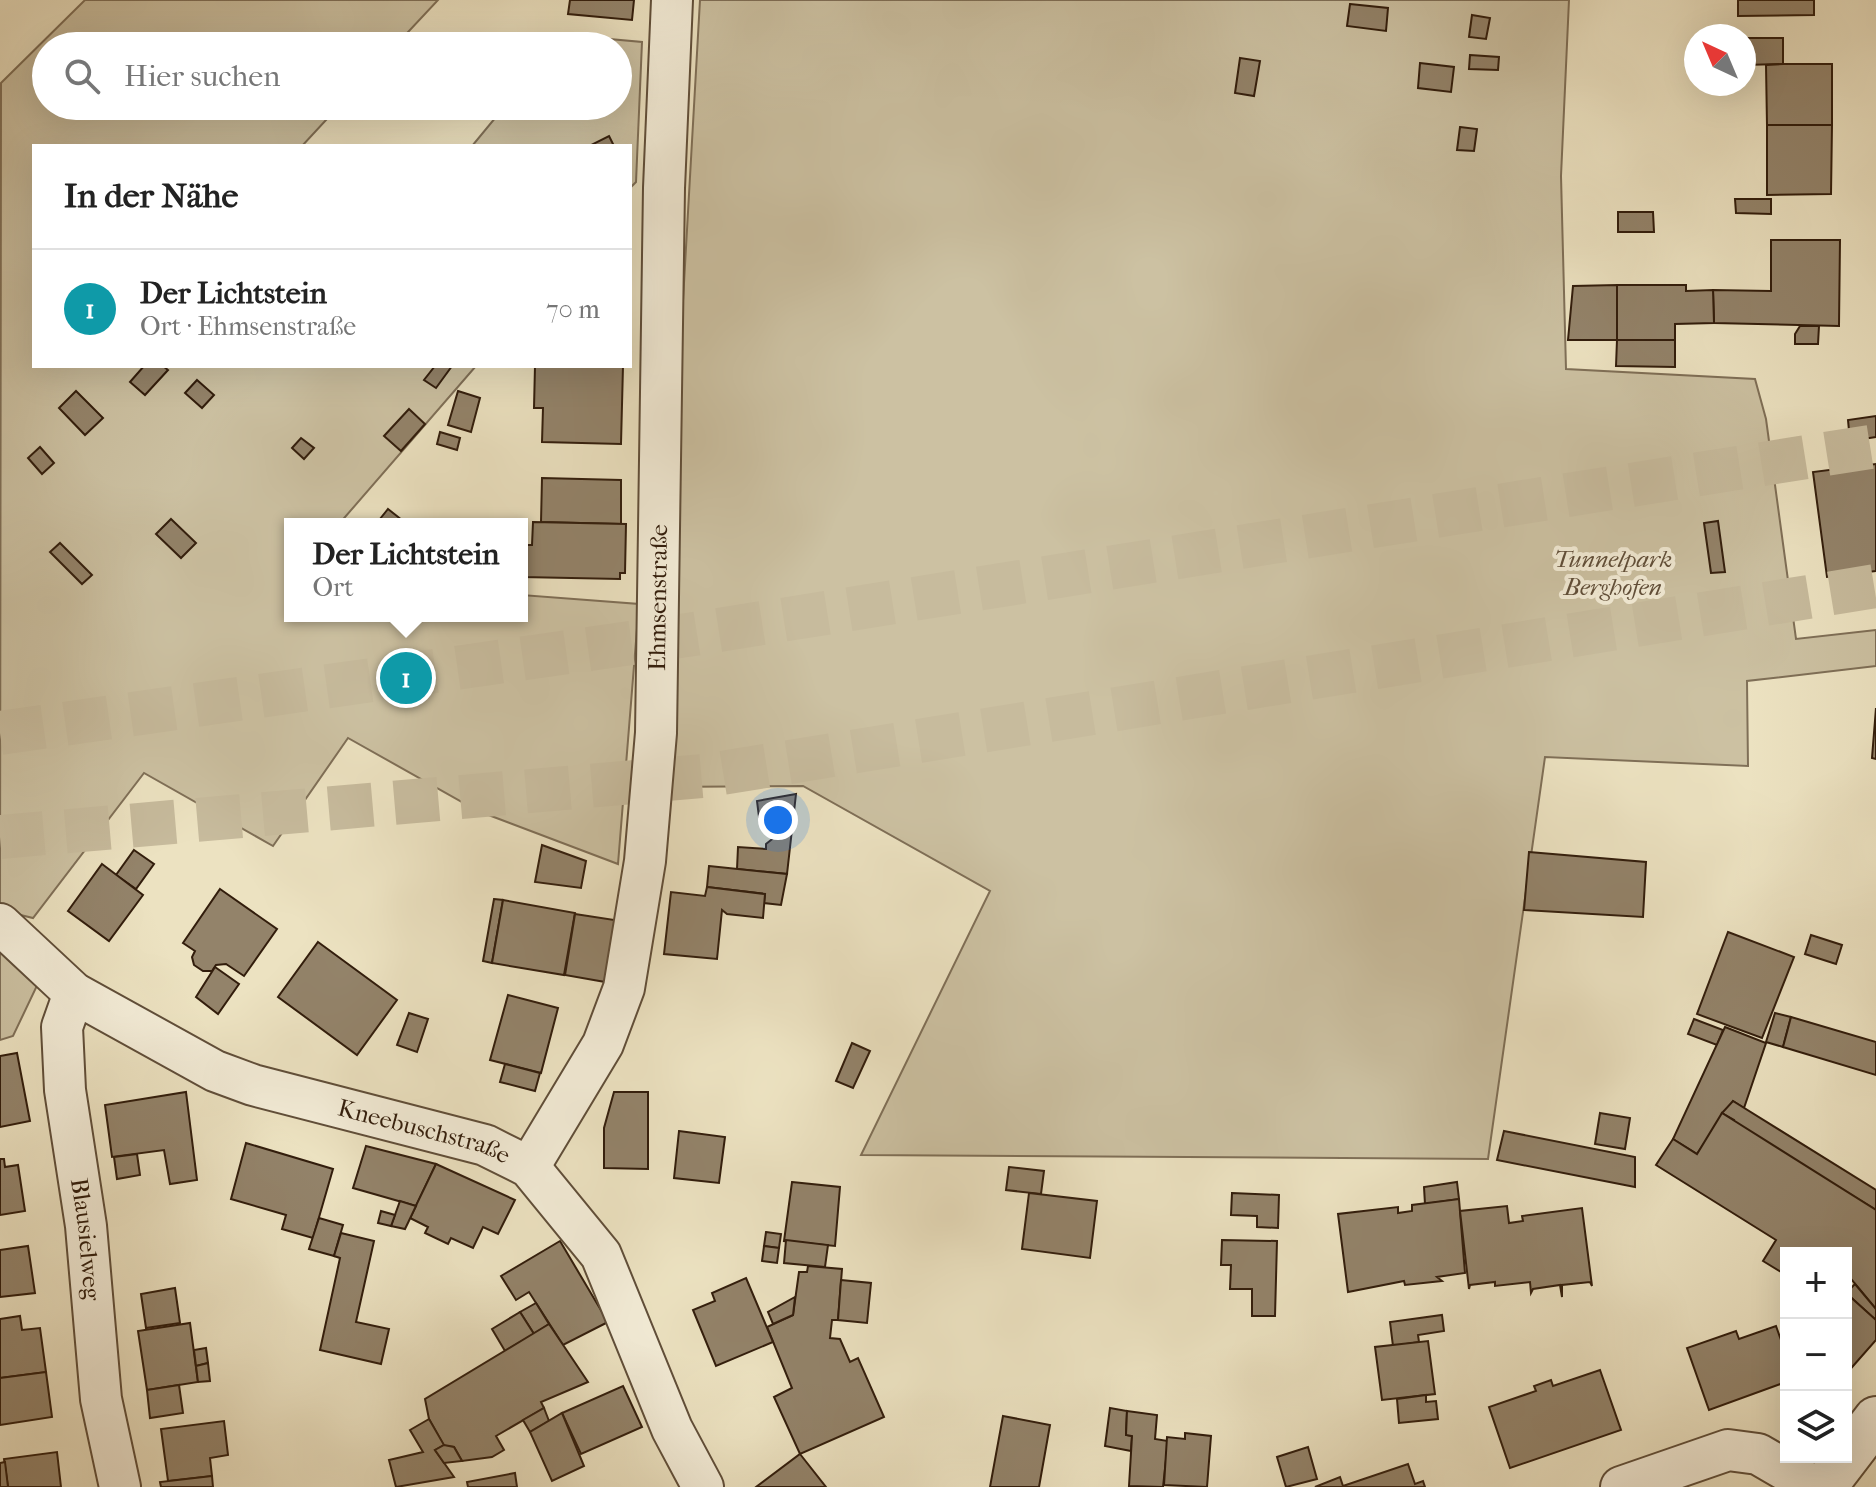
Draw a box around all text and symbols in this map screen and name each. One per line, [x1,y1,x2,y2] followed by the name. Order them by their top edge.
[1684,24,1756,96] north arrow
[32,32,632,120] search box
[60,54,104,98] icon: search
[124,59,280,94] text: Hier suchen
[64,176,238,216] text: In der Nähe
[140,276,327,311] text: Der Lichtstein
[85,294,95,325] text: 1
[546,294,600,325] text: 70 m
[140,311,356,342] text: Ort · Ehmsenstraße
[284,518,528,622] popup
[643,524,673,671] street label: Ehmsenstraße
[313,537,499,572] text: Der Lichtstein
[1554,545,1672,601] park label: Tunnelpark Berghofen
[313,572,354,603] text: Ort
[380,648,432,708] pin: 1
[758,800,798,840] your location
[335,1094,515,1169] street label: Kneebuschstraße
[65,1176,107,1303] street label: Blausielweg
[1780,1247,1852,1463] map controls
[1780,1247,1852,1319] button: +
[1780,1319,1852,1391] button: −
[1780,1391,1852,1463] button: layers

